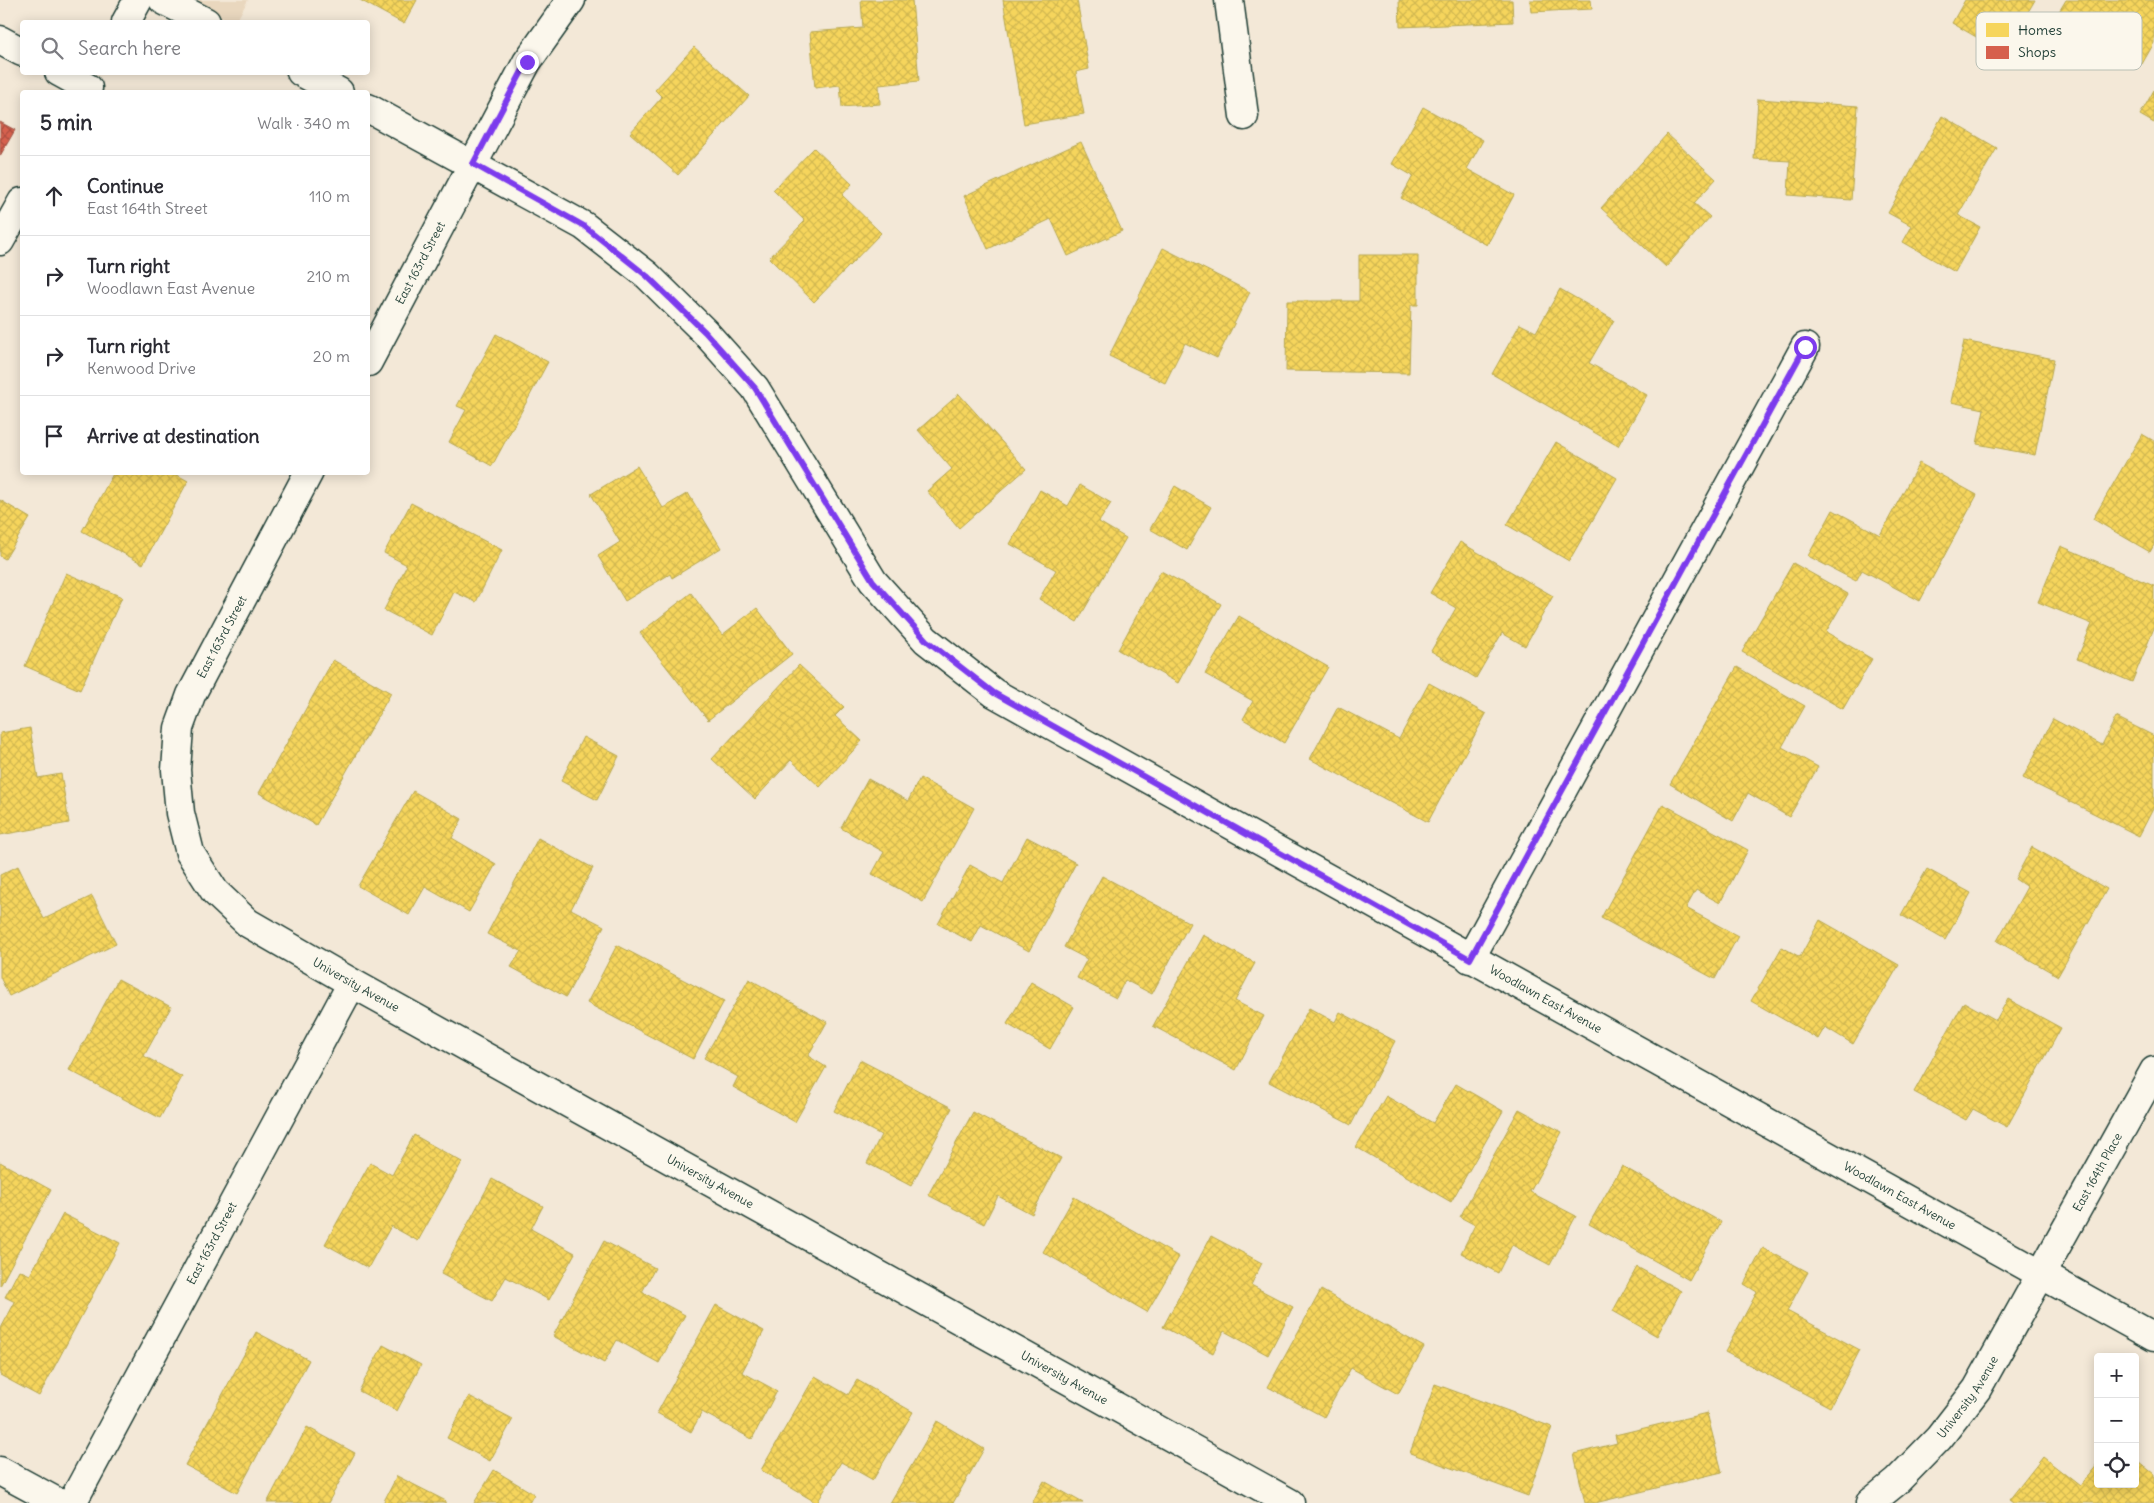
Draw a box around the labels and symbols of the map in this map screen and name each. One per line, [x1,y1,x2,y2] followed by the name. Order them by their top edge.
[1976,12,2142,70] legend
[2018,21,2062,39] text: Homes
[2018,43,2056,61] text: Shops
[516,51,539,74] route end
[392,219,448,307] street label: East 163rd Street
[1794,336,1817,359] route start
[194,593,250,681] street label: East 163rd Street
[310,954,402,1015] street label: University Avenue
[1487,962,1605,1036] street label: Woodlawn East Avenue
[2069,1130,2125,1214] street label: East 164th Place
[664,1151,756,1211] street label: University Avenue
[1841,1158,1959,1233] street label: Woodlawn East Avenue
[183,1199,240,1287] street label: East 163rd Street
[1018,1347,1111,1408] street label: University Avenue
[1934,1353,2001,1441] street label: University Avenue

